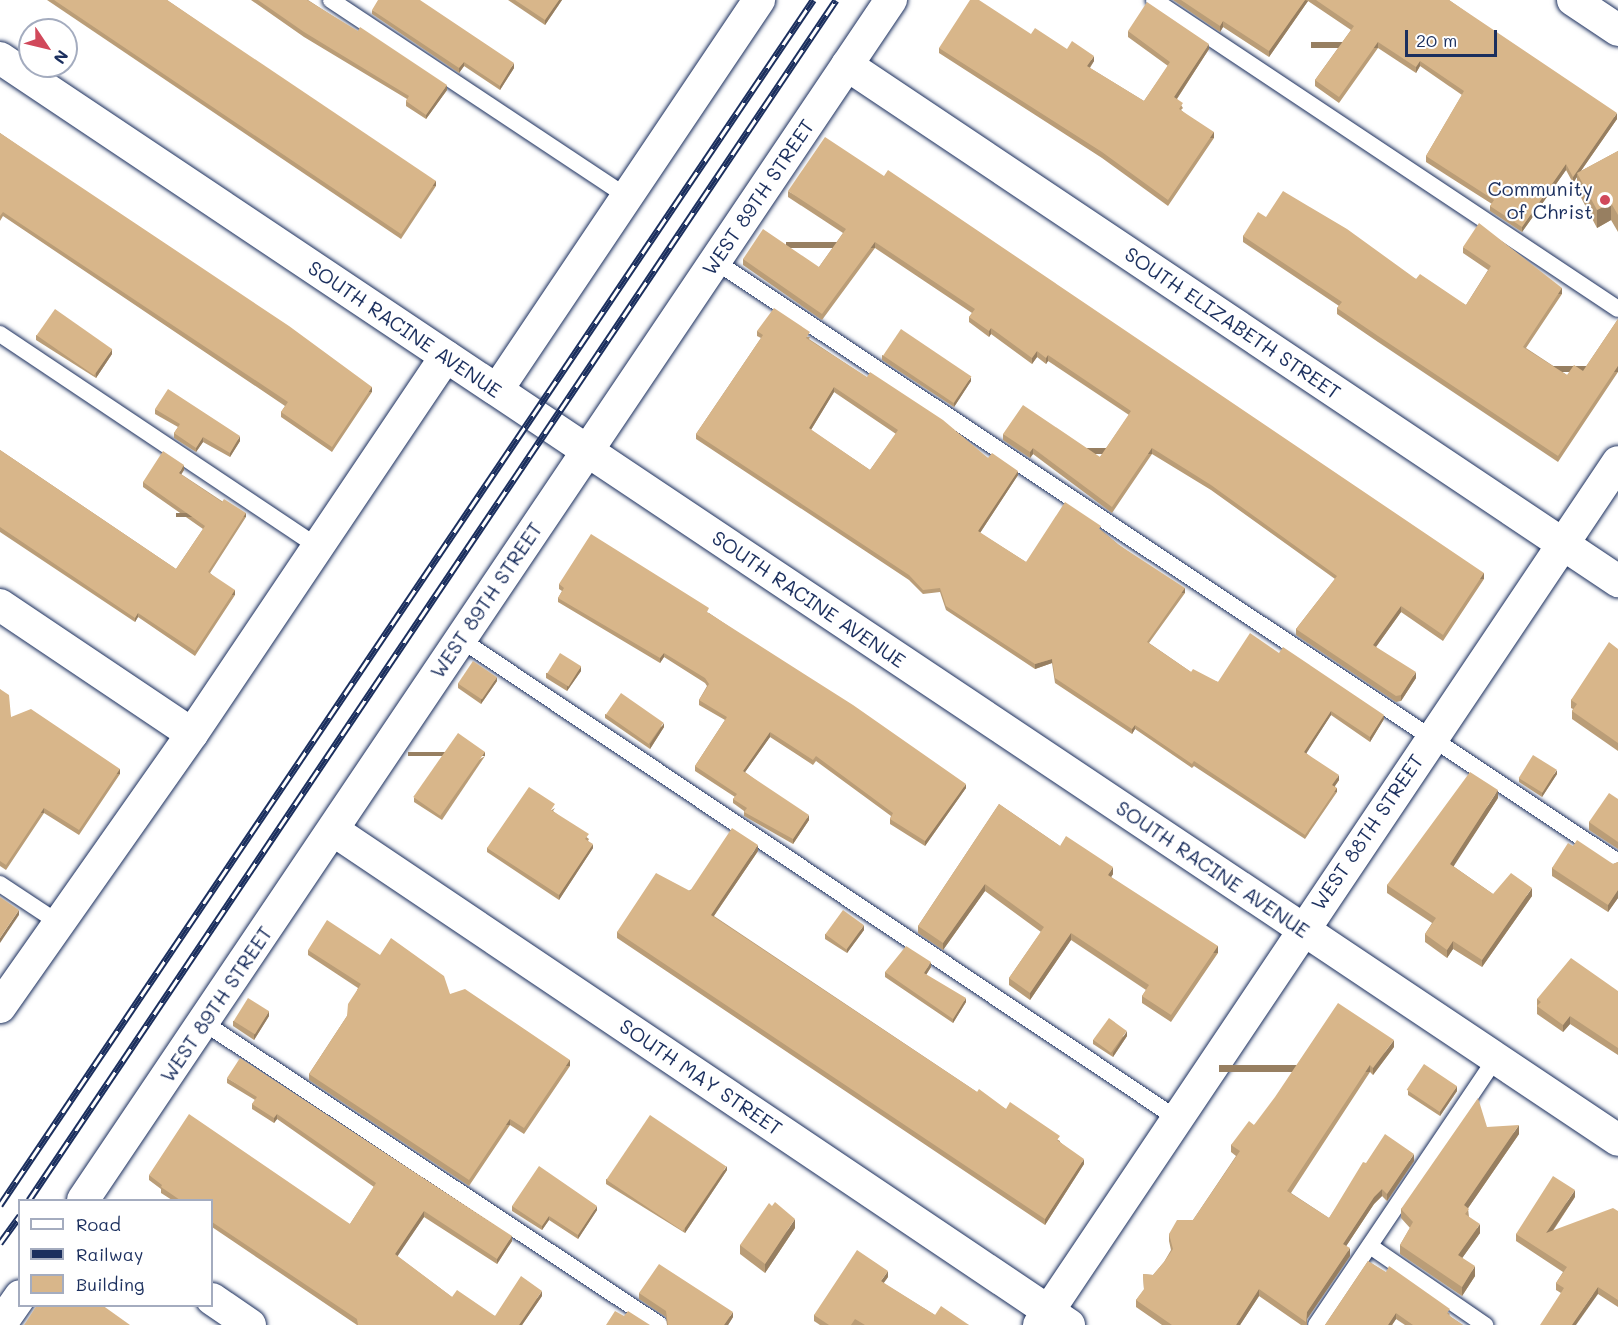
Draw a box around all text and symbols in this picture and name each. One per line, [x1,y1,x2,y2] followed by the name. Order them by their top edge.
[18,18,78,78] north arrow
[1408,18,1500,56] scale bar
[1416,28,1457,52] text: 20 m
[49,46,74,68] text: N
[697,115,819,279] street label: WEST 89TH STREET
[1488,176,1593,223] place label: Community of Christ
[1598,193,1612,207] marker: Community of Christ
[1120,242,1346,404] street label: SOUTH ELIZABETH STREET
[304,255,506,403] street label: SOUTH RACINE AVENUE
[425,518,547,682] street label: WEST 89TH STREET
[708,525,910,673] street label: SOUTH RACINE AVENUE
[1306,749,1428,915] street label: WEST 88TH STREET
[1112,795,1314,943] street label: SOUTH RACINE AVENUE
[155,922,277,1086] street label: WEST 89TH STREET
[615,1014,787,1140] street label: SOUTH MAY STREET
[18,1199,213,1307] legend
[76,1212,121,1236] text: Road
[76,1242,143,1266] text: Railway
[76,1272,144,1296] text: Building

